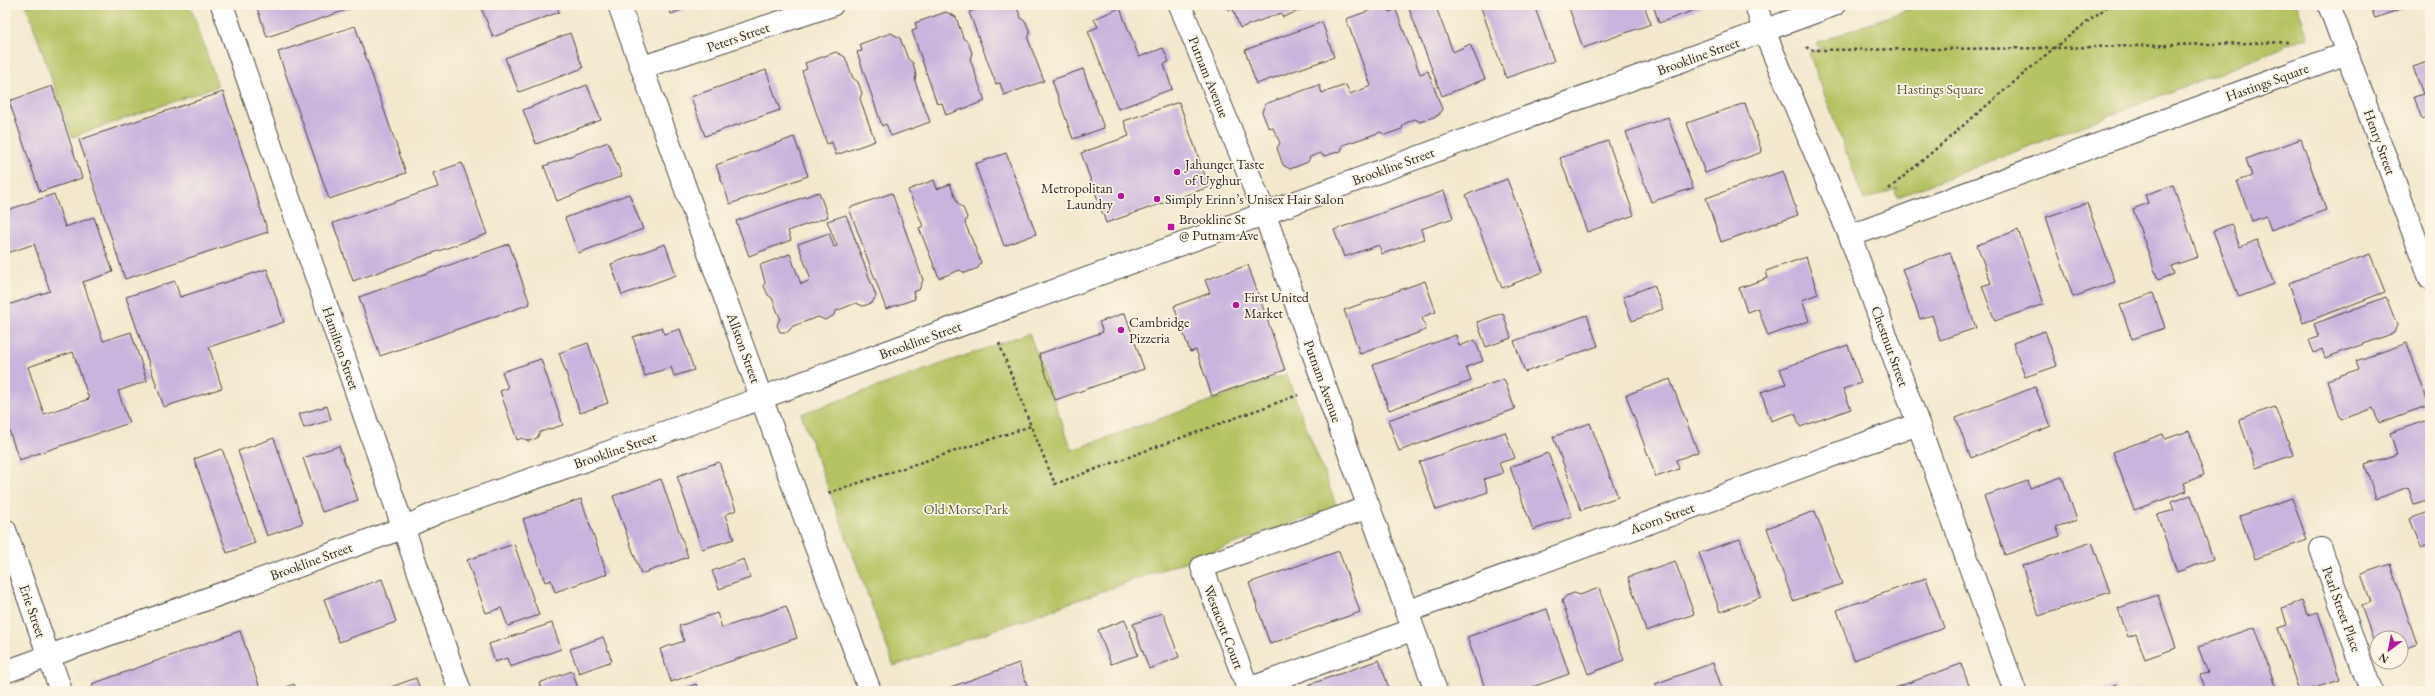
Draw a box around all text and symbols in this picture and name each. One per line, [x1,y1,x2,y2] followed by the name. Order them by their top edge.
[704,18,772,56] street label: Peters Street
[1654,33,1742,79] street label: Brookline Street
[1184,34,1234,121] street label: Putnam Avenue
[2223,58,2311,105] street label: Hastings Square
[1897,80,1984,98] park label: Hastings Square
[2360,107,2400,178] street label: Henry Street
[1349,143,1437,189] street label: Brookline Street
[1184,155,1265,189] place label: Jahunger Taste of Uyghur
[1172,167,1182,177] marker: Jahunger Taste of Uyghur
[1041,179,1114,213] place label: Metropolitan Laundry
[1165,190,1345,208] place label: Simply Erinn’s Unisex Hair Salon
[1116,191,1126,201] marker: Metropolitan Laundry
[1152,194,1162,204] marker: Simply Erinn’s Unisex Hair Salon
[1179,210,1259,244] place label: Brookline St @ Putnam Ave
[1166,222,1176,232] marker: Brookline St @ Putnam Ave
[1244,288,1310,322] place label: First United Market
[1231,300,1241,310] marker: First United Market
[1867,303,1913,389] street label: Chestnut Street
[318,304,364,393] street label: Hamilton Street
[723,310,765,386] street label: Allston Street
[1129,313,1190,347] place label: Cambridge Pizzeria
[876,317,964,363] street label: Brookline Street
[1116,325,1126,335] marker: Cambridge Pizzeria
[1300,337,1346,425] street label: Putnam Avenue
[571,427,659,473] street label: Brookline Street
[1626,498,1697,538] street label: Acorn Street
[924,500,1009,518] park label: Old Morse Park
[267,538,355,584] street label: Brookline Street
[2318,564,2366,655] street label: Pearl Street Place
[16,582,51,641] street label: Erie Street
[1200,582,1249,672] street label: Westacott Court
[2369,630,2409,670] north arrow
[2376,650,2391,667] text: N

